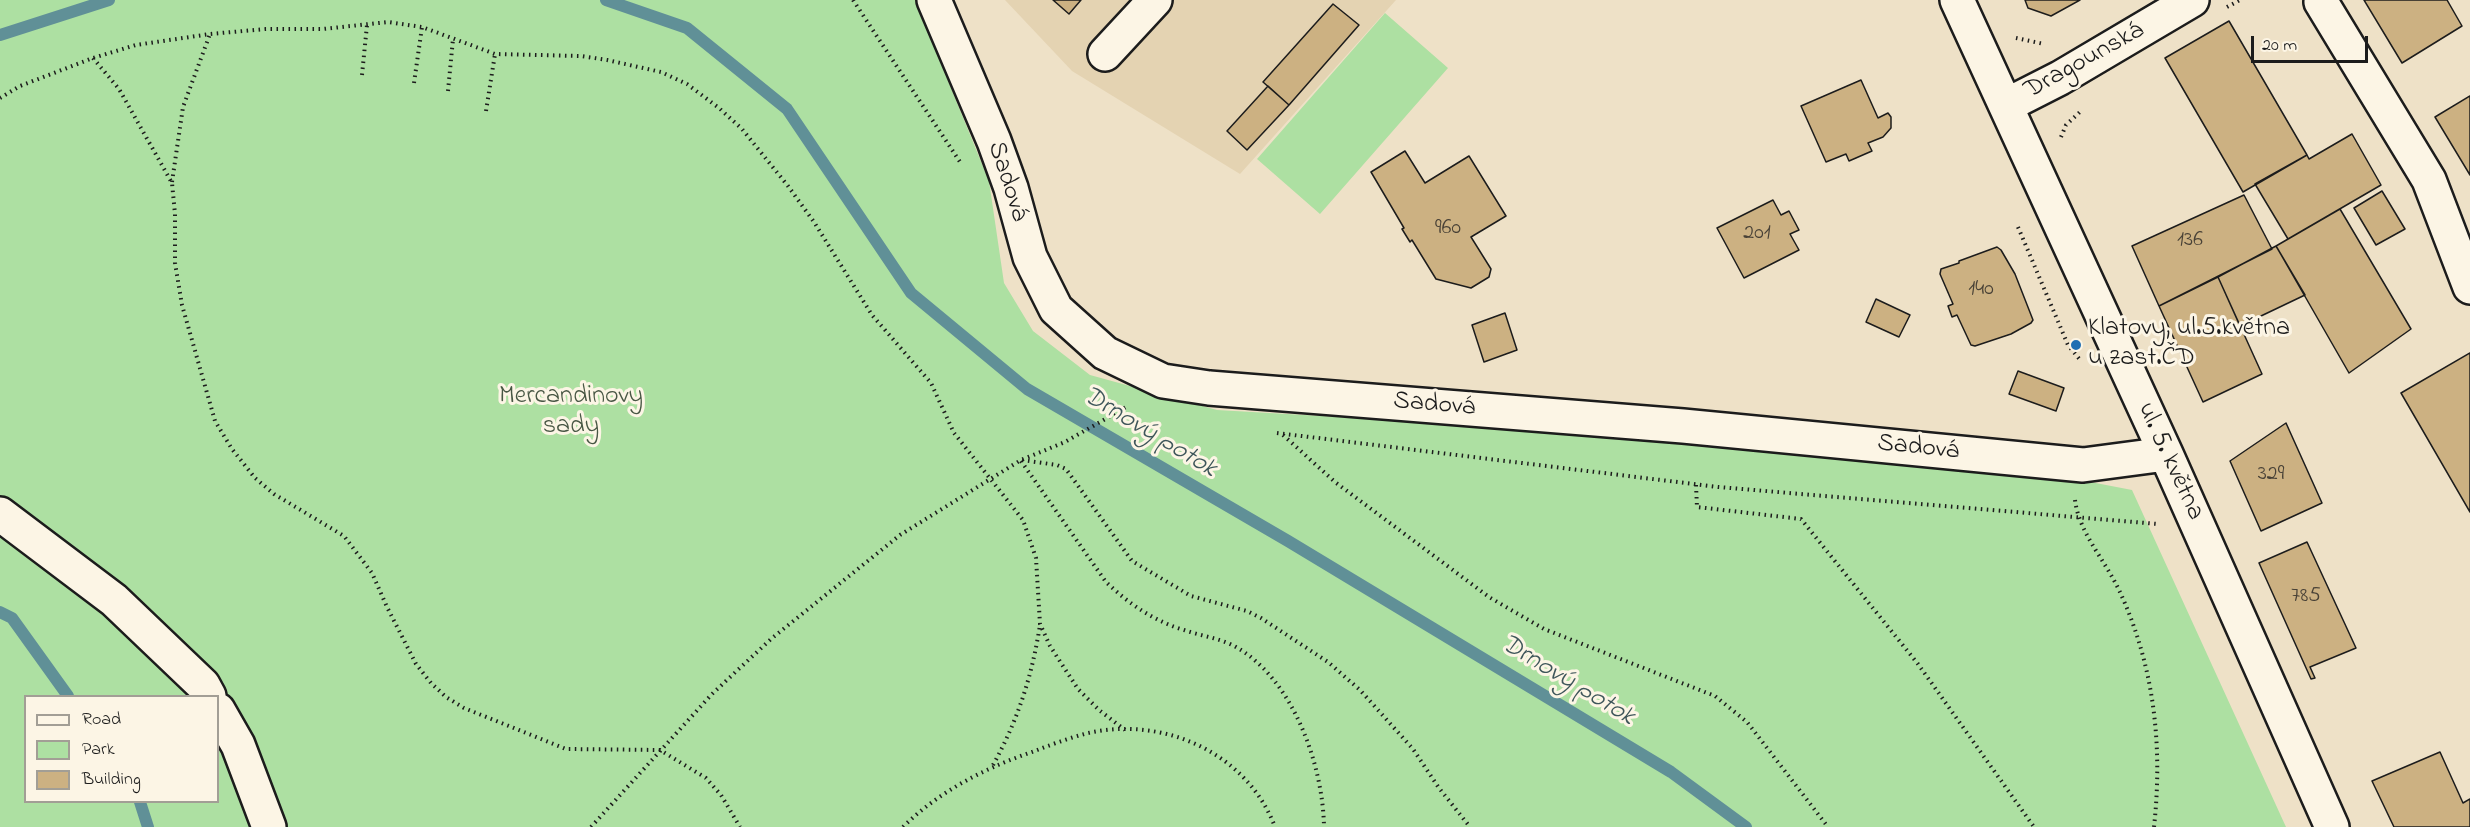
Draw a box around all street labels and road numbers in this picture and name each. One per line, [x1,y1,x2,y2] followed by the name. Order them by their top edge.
[2020,16,2150,108] street label: Dragounská
[978,138,1034,226] street label: Sadová
[1392,387,1476,425] street label: Sadová
[2128,398,2210,526] street label: ul. 5. května
[1876,429,1960,469] street label: Sadová

